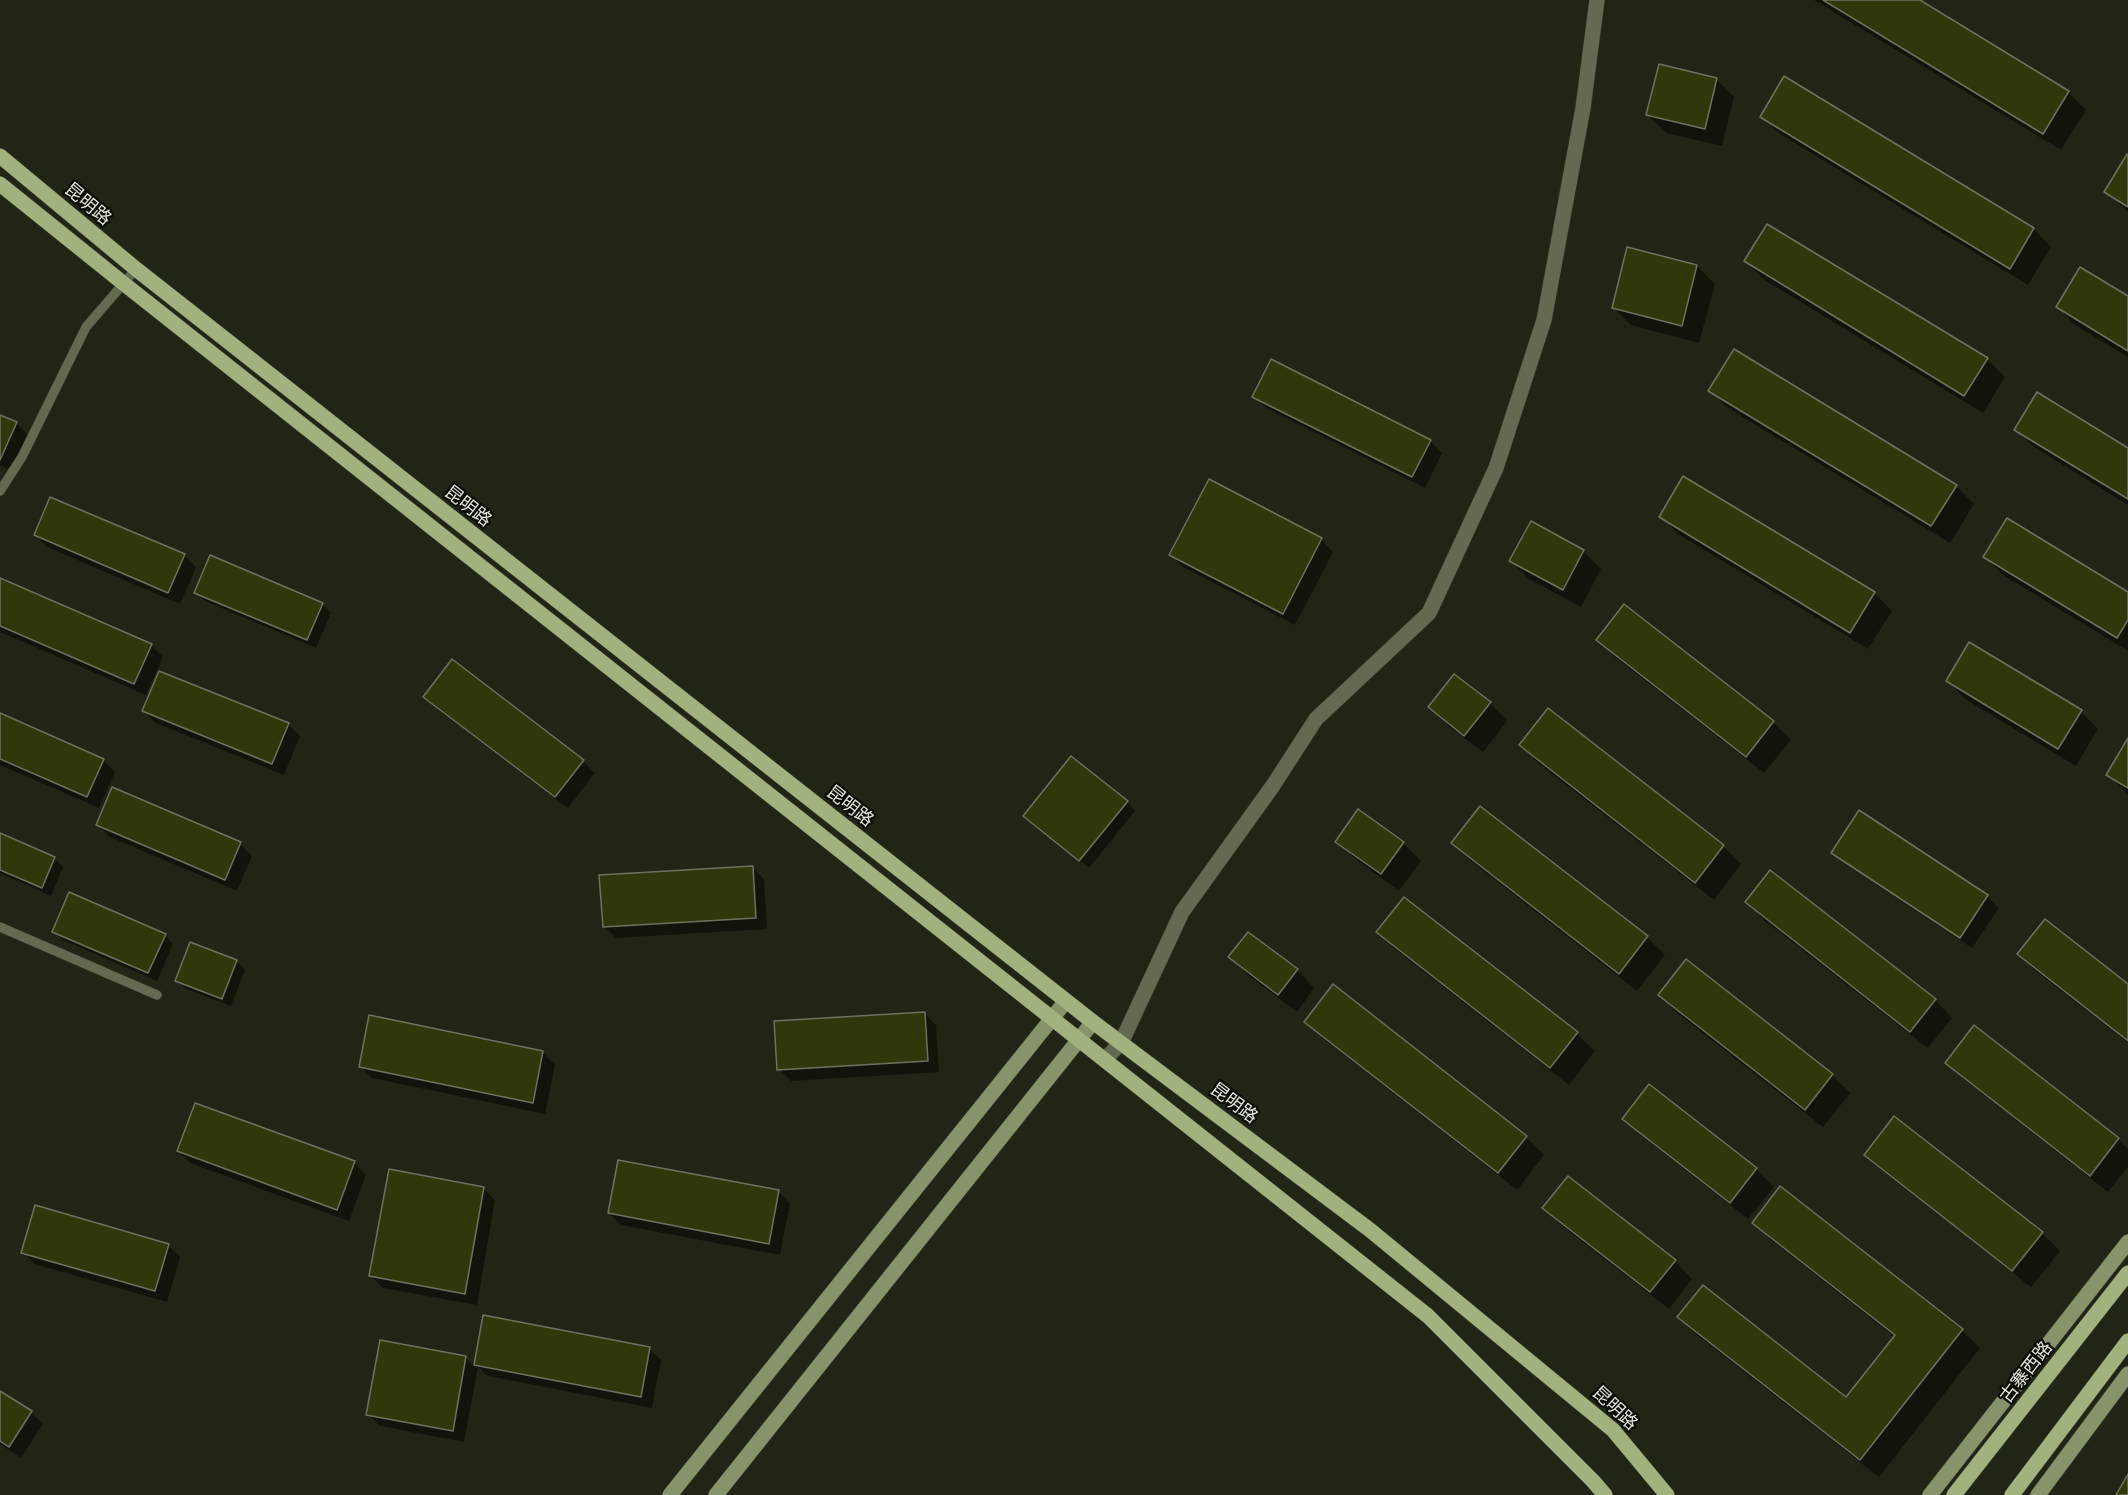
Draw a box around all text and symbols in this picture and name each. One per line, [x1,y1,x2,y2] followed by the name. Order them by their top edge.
[60,178,116,230] street label: 昆明路
[440,481,496,531] street label: 昆明路
[822,781,878,831] street label: 昆明路
[1206,1078,1262,1128] street label: 昆明路
[1995,1337,2057,1407] street label: 古寨西路
[1588,1382,1642,1434] street label: 昆明路

